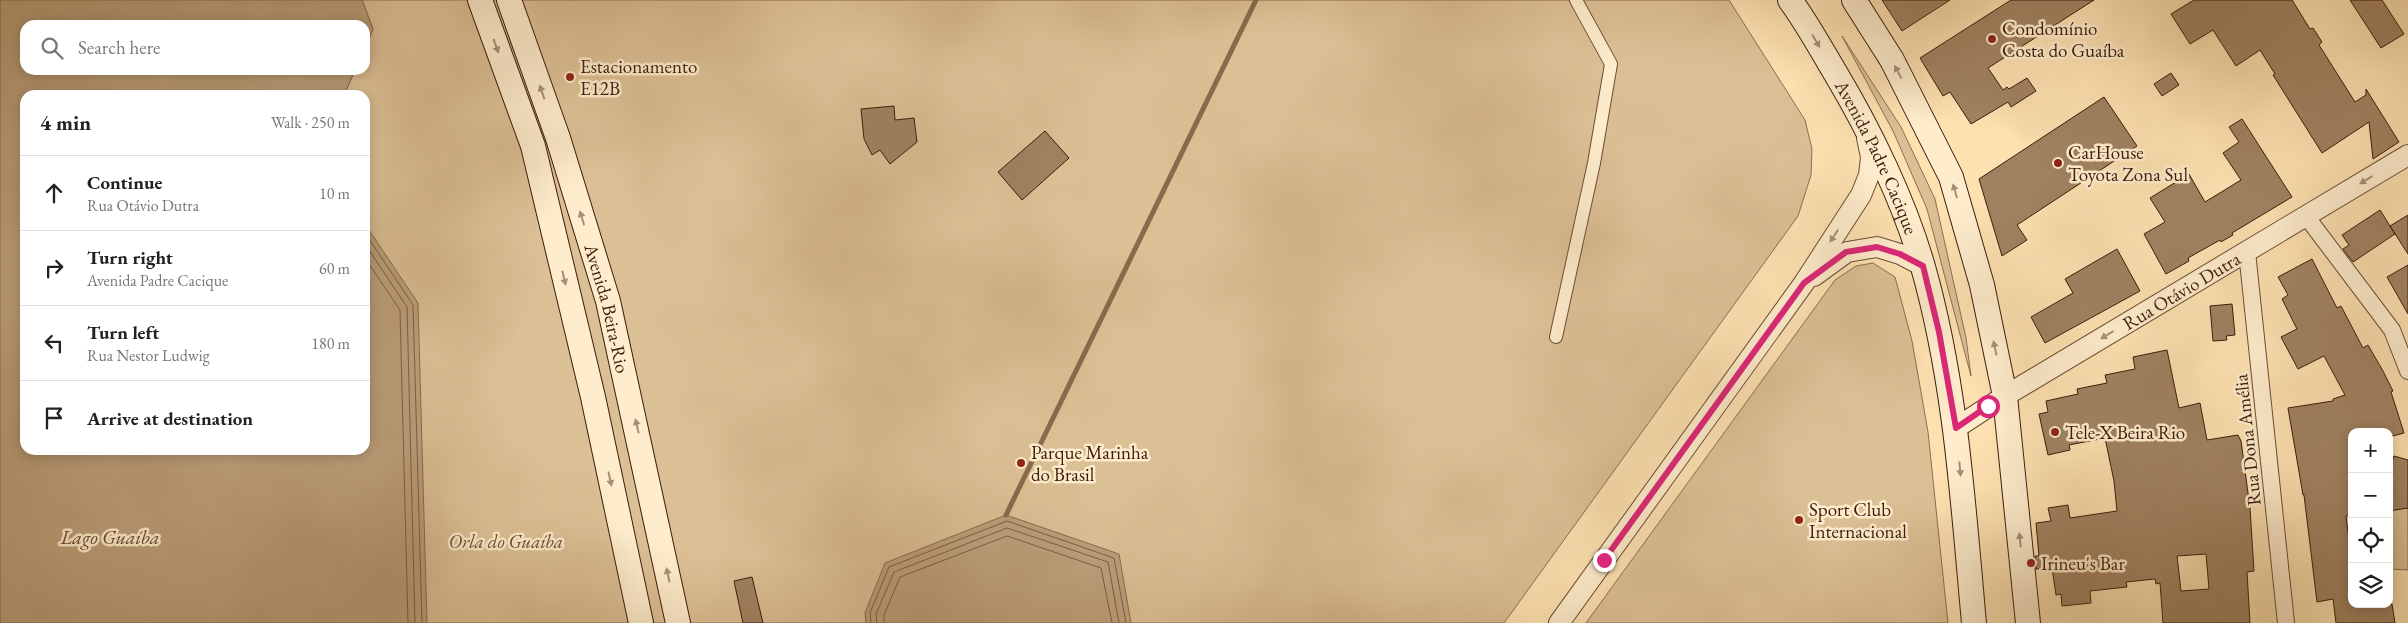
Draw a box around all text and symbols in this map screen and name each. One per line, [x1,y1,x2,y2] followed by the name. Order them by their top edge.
[2002,16,2125,63] place label: Condomínio Costa do Guaíba
[20,20,370,75] search box
[1986,33,1998,45] marker: Condomínio Costa do Guaíba
[38,34,66,62] icon: search
[78,35,160,60] text: Search here
[1811,35,1820,48] one-way arrow
[492,39,500,54] one-way arrow
[580,54,697,101] place label: Estacionamento E12B
[1894,65,1902,80] one-way arrow
[564,71,576,83] marker: Estacionamento E12B
[1829,75,1924,238] street label: Avenida Padre Cacique
[538,84,546,99] one-way arrow
[40,109,91,136] text: 4 min
[271,112,350,133] text: Walk · 250 m
[2068,140,2188,187] place label: CarHouse Toyota Zona Sul
[2052,157,2064,169] marker: CarHouse Toyota Zona Sul
[87,170,162,195] text: Continue
[2360,175,2373,184] one-way arrow
[40,179,68,207] icon: ahead
[319,183,350,204] text: 10 m
[1951,183,1959,198] one-way arrow
[87,195,199,216] text: Rua Otávio Dutra
[578,211,586,226] one-way arrow
[1829,229,1839,242] one-way arrow
[578,240,635,376] street label: Avenida Beira-Rio
[87,245,173,270] text: Turn right
[2118,246,2245,336] street label: Rua Otávio Dutra
[40,254,68,282] icon: right
[319,258,350,279] text: 60 m
[87,270,228,291] text: Avenida Padre Cacique
[560,271,568,286] one-way arrow
[87,320,159,345] text: Turn left
[40,329,68,357] icon: left
[2100,331,2113,340] one-way arrow
[311,333,350,354] text: 180 m
[1991,340,1999,356] one-way arrow
[87,345,210,366] text: Rua Nestor Ludwig
[2228,372,2267,507] street label: Rua Dona Amélia
[1977,395,2000,418] route start
[40,404,68,432] icon: arrive
[87,406,253,431] text: Arrive at destination
[632,418,640,434] one-way arrow
[2065,420,2185,445] place label: Tele-X Beira Rio
[2049,426,2061,438] marker: Tele-X Beira Rio
[2348,428,2393,608] map controls
[2348,428,2393,473] button: +
[1031,440,1149,487] place label: Parque Marinha do Brasil
[1015,457,1027,469] marker: Parque Marinha do Brasil
[1956,461,1964,477] one-way arrow
[606,471,614,486] one-way arrow
[2348,473,2393,518] button: −
[1809,497,1907,544] place label: Sport Club Internacional
[1793,514,1805,526] marker: Sport Club Internacional
[2348,518,2393,563] button: locate
[60,524,159,550] water label: Lago Guaíba
[449,529,563,554] park label: Orla do Guaíba
[2016,531,2024,547] one-way arrow
[1593,549,1616,572] route end
[2041,551,2125,576] place label: Irineu's Bar
[2025,557,2037,569] marker: Irineu's Bar
[2348,563,2393,608] button: layers
[664,568,672,583] one-way arrow

